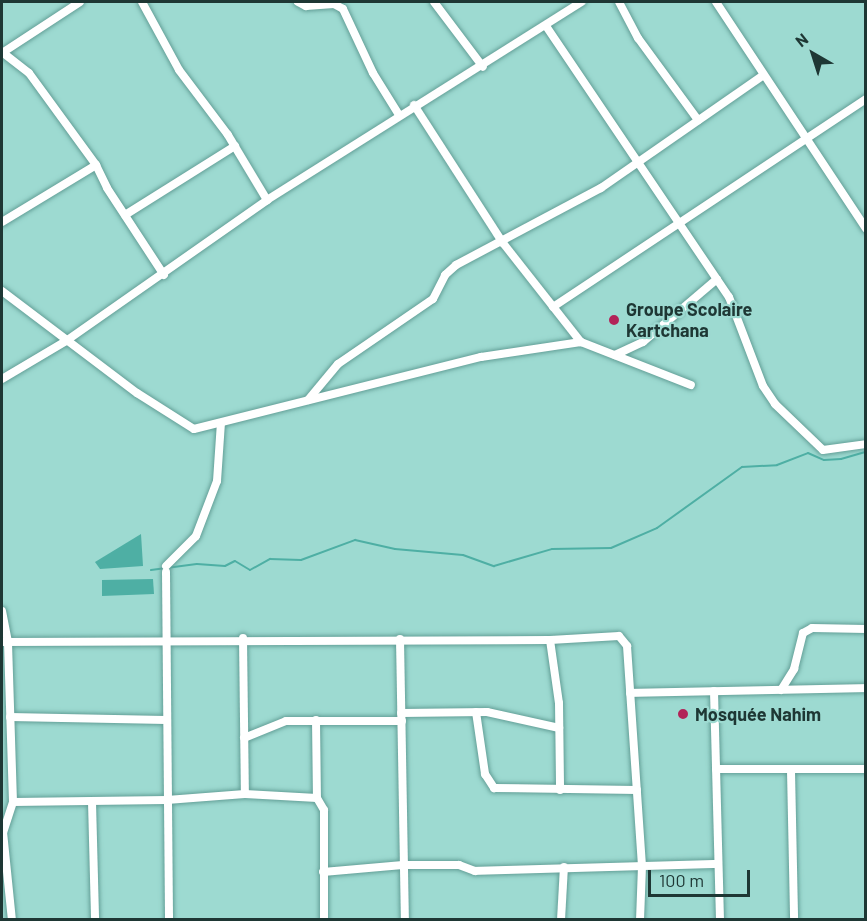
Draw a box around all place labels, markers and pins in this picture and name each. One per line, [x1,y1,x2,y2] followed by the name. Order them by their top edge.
[626,299,752,342] place label: Groupe Scolaire Kartchana
[607,313,621,327] marker: Groupe Scolaire Kartchana
[695,703,821,725] place label: Mosquée Nahim
[676,707,690,721] marker: Mosquée Nahim

